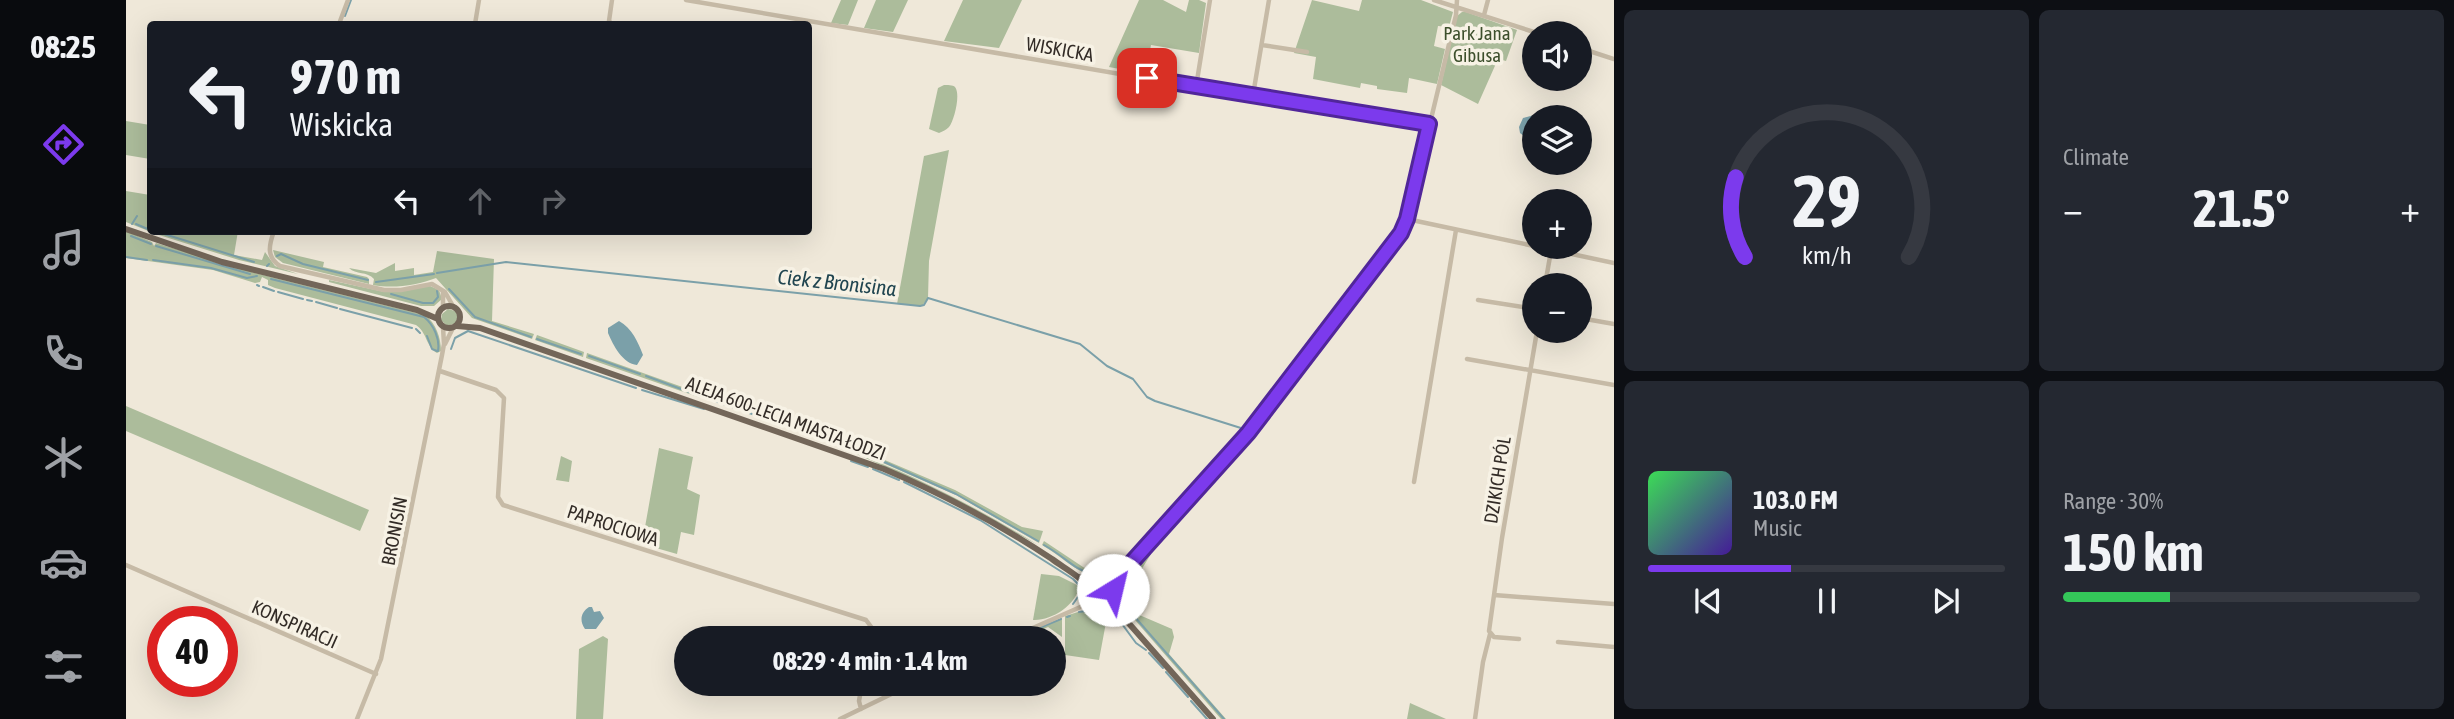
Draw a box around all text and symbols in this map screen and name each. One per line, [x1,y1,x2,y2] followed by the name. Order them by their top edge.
[1522,21,1592,343] map controls
[1522,21,1592,91] button: sound
[1443,22,1511,66] park label: Park Jana Gibusa
[30,28,96,65] text: 08:25
[1025,32,1096,66] street label: WISKICKA
[290,48,401,104] text: 970 m
[1117,48,1177,108] pin
[175,49,266,140] icon: left
[1128,59,1166,97] icon: arrive
[1522,105,1592,175] button: layers
[290,106,393,143] text: Wiskicka
[39,120,88,169] icon: directions
[2063,144,2129,170] text: Climate
[1792,159,1861,242] text: 29
[2193,178,2290,238] text: 21.5°
[388,182,426,220] icon: left
[461,182,499,220] icon: ahead
[534,182,572,220] icon: right
[2063,187,2083,230] text: −
[2400,187,2420,230] text: +
[1522,189,1592,259] button: +
[39,225,88,274] icon: music
[1802,240,1851,268] text: km/h
[777,264,898,300] water label: Ciek z Bronisina
[1522,273,1592,343] button: −
[39,329,88,378] icon: phone
[683,372,889,464] street label: ALEJA 600-LECIA MIASTA ŁODZI
[39,433,88,482] icon: climate
[1479,434,1515,525] street label: DZIKICH PÓL
[1753,485,1838,515] text: 103.0 FM
[2063,488,2163,514] text: Range · 30%
[377,495,411,567] street label: BRONISIN
[565,500,662,550] street label: PAPROCIOWA
[1753,515,1801,541] text: Music
[2063,522,2204,582] text: 150 km
[39,538,88,587] icon: car
[1076,553,1150,627] position arrow
[1689,582,1727,620] icon: previous
[1808,582,1846,620] icon: pause
[1927,582,1965,620] icon: next
[249,595,341,653] street label: KONSPIRACJI
[147,606,238,697] speed limit sign: 40
[39,642,88,691] icon: filters
[773,646,967,676] text: 08:29 · 4 min · 1.4 km

